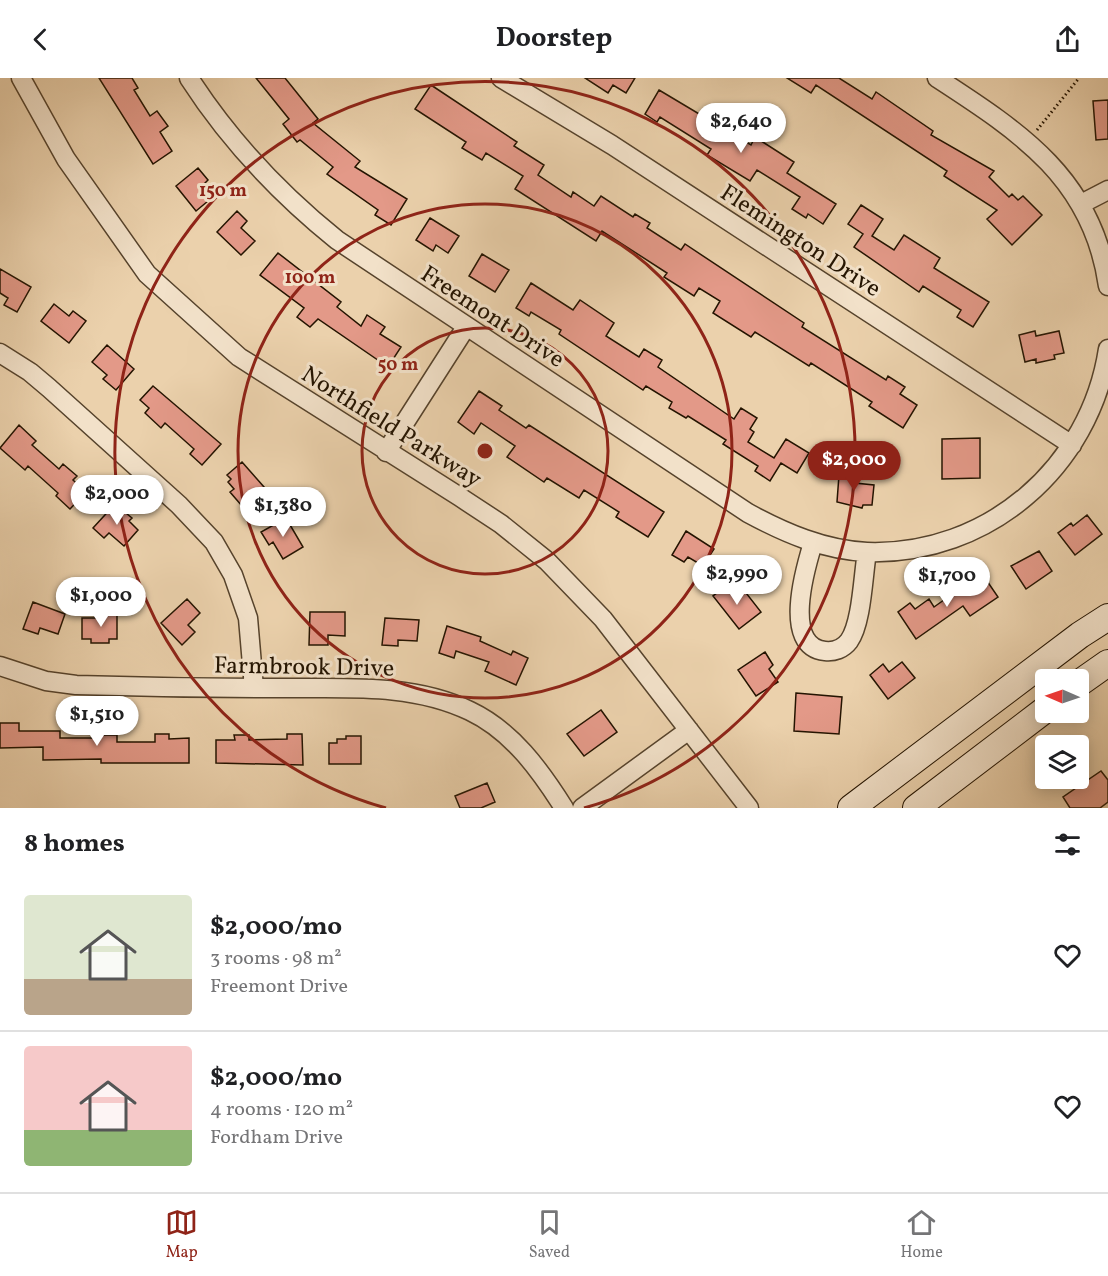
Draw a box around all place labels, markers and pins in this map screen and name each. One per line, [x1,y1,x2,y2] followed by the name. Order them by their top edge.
[692,103,790,154] pin: $2,640
[475,441,495,461] centre of rings
[805,441,903,492] pin: $2,000
[68,475,166,526] pin: $2,000
[234,487,332,538] pin: $1,380
[688,555,786,606] pin: $2,990
[898,557,996,608] pin: $1,700
[52,577,150,628] pin: $1,000
[48,696,146,747] pin: $1,510

